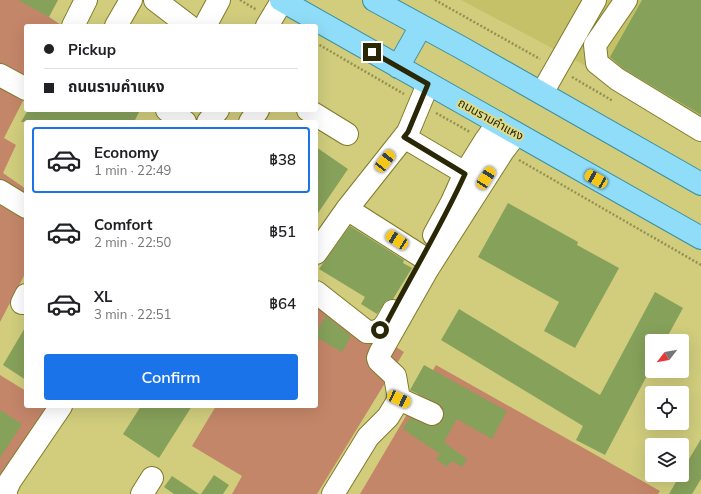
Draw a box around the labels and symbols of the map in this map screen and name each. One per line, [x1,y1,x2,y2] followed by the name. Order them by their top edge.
[363,43,381,61] route end
[456,95,526,143] street label: ถนนรามคำแหง
[373,148,397,174] car
[474,165,498,191] car
[583,168,609,190] car
[384,228,410,252] car
[371,321,389,339] route start
[645,334,689,378] north arrow
[386,388,412,410] car

